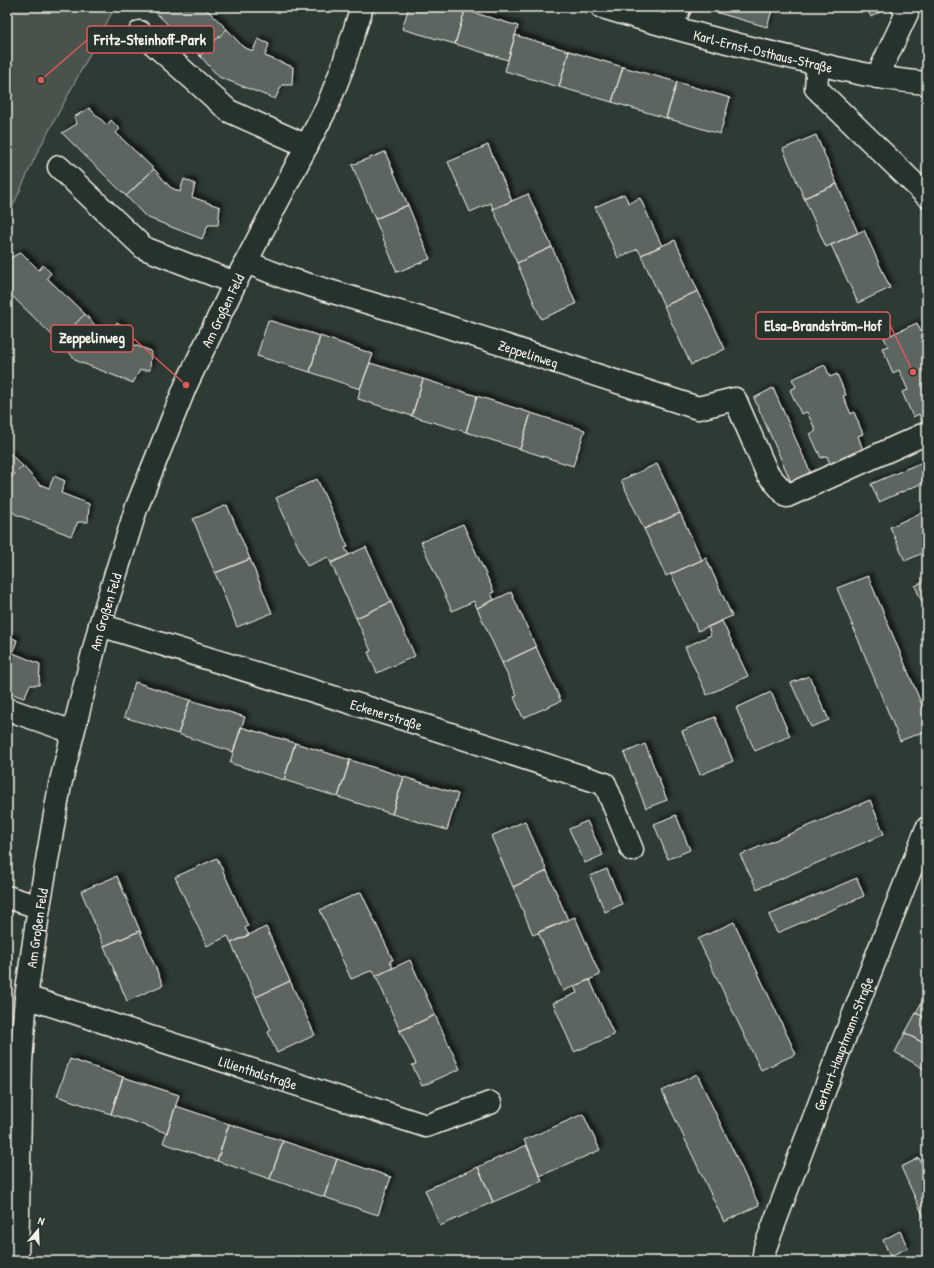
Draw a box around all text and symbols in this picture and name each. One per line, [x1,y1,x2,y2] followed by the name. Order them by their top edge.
[692,24,835,77] street label: Karl-Ernst-Osthaus-Straße
[87,26,214,53] callout: Fritz-Steinhoff-Park
[93,29,207,50] text: Fritz-Steinhoff-Park
[196,269,248,350] street label: Am Großen Feld
[756,312,890,339] callout: Elsa-Brandström-Hof
[764,315,882,336] text: Elsa-Brandström-Hof
[51,325,133,352] callout: Zeppelinweg
[59,327,125,349] text: Zeppelinweg
[496,334,561,373] street label: Zeppelinweg
[85,570,125,652] street label: Am Großen Feld
[348,694,425,734] street label: Eckenerstraße
[21,886,52,969] street label: Am Großen Feld
[808,973,877,1113] street label: Gerhart-Hauptmann-Straße
[217,1050,300,1094] street label: Lilienthalstraße
[18,1210,58,1250] north arrow
[36,1213,46,1228] text: N

